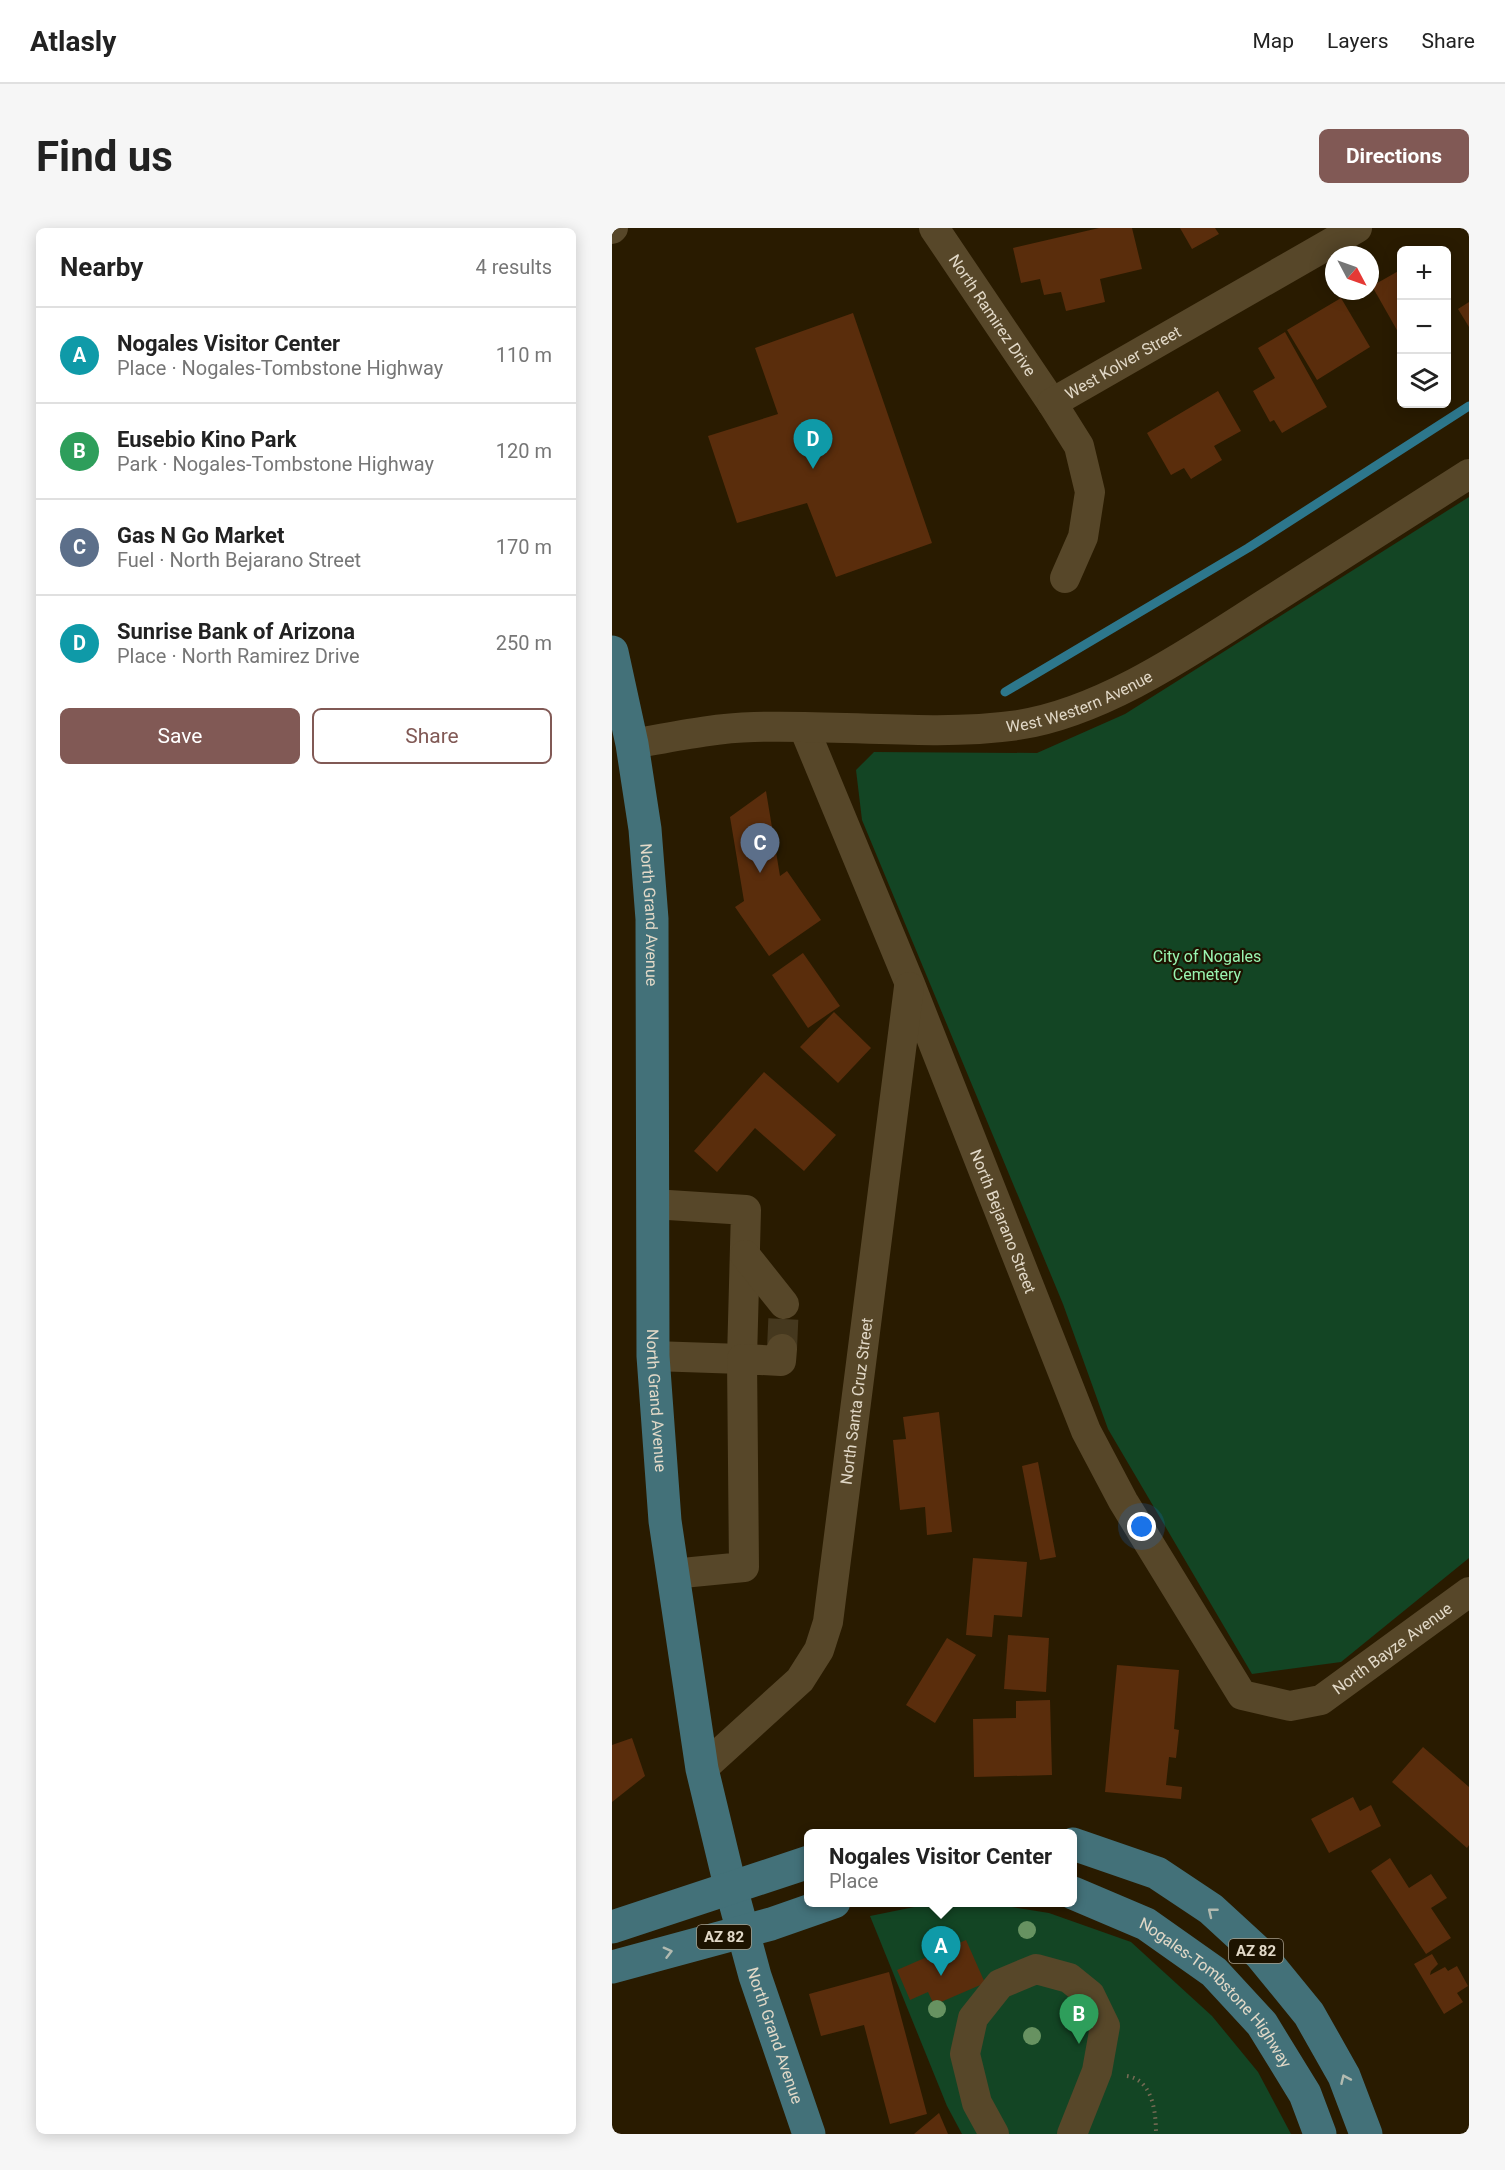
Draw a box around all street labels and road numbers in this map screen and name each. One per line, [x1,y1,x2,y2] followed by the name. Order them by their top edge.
[945,251,1040,380] street label: North Ramirez Drive
[1062,322,1184,404] street label: West Kolver Street
[1005,667,1156,736] street label: West Western Avenue
[636,842,661,986] street label: North Grand Avenue
[966,1147,1040,1296] street label: North Bejarano Street
[837,1317,877,1486] street label: North Santa Cruz Street
[643,1329,670,1473] street label: North Grand Avenue
[1329,1599,1456,1698] street label: North Bayze Avenue
[1137,1913,1296,2072] street label: Nogales-Tombstone Highway
[697,1925,751,1949] road number: AZ 82
[1229,1939,1283,1963] road number: AZ 82
[743,1965,807,2106] street label: North Grand Avenue

